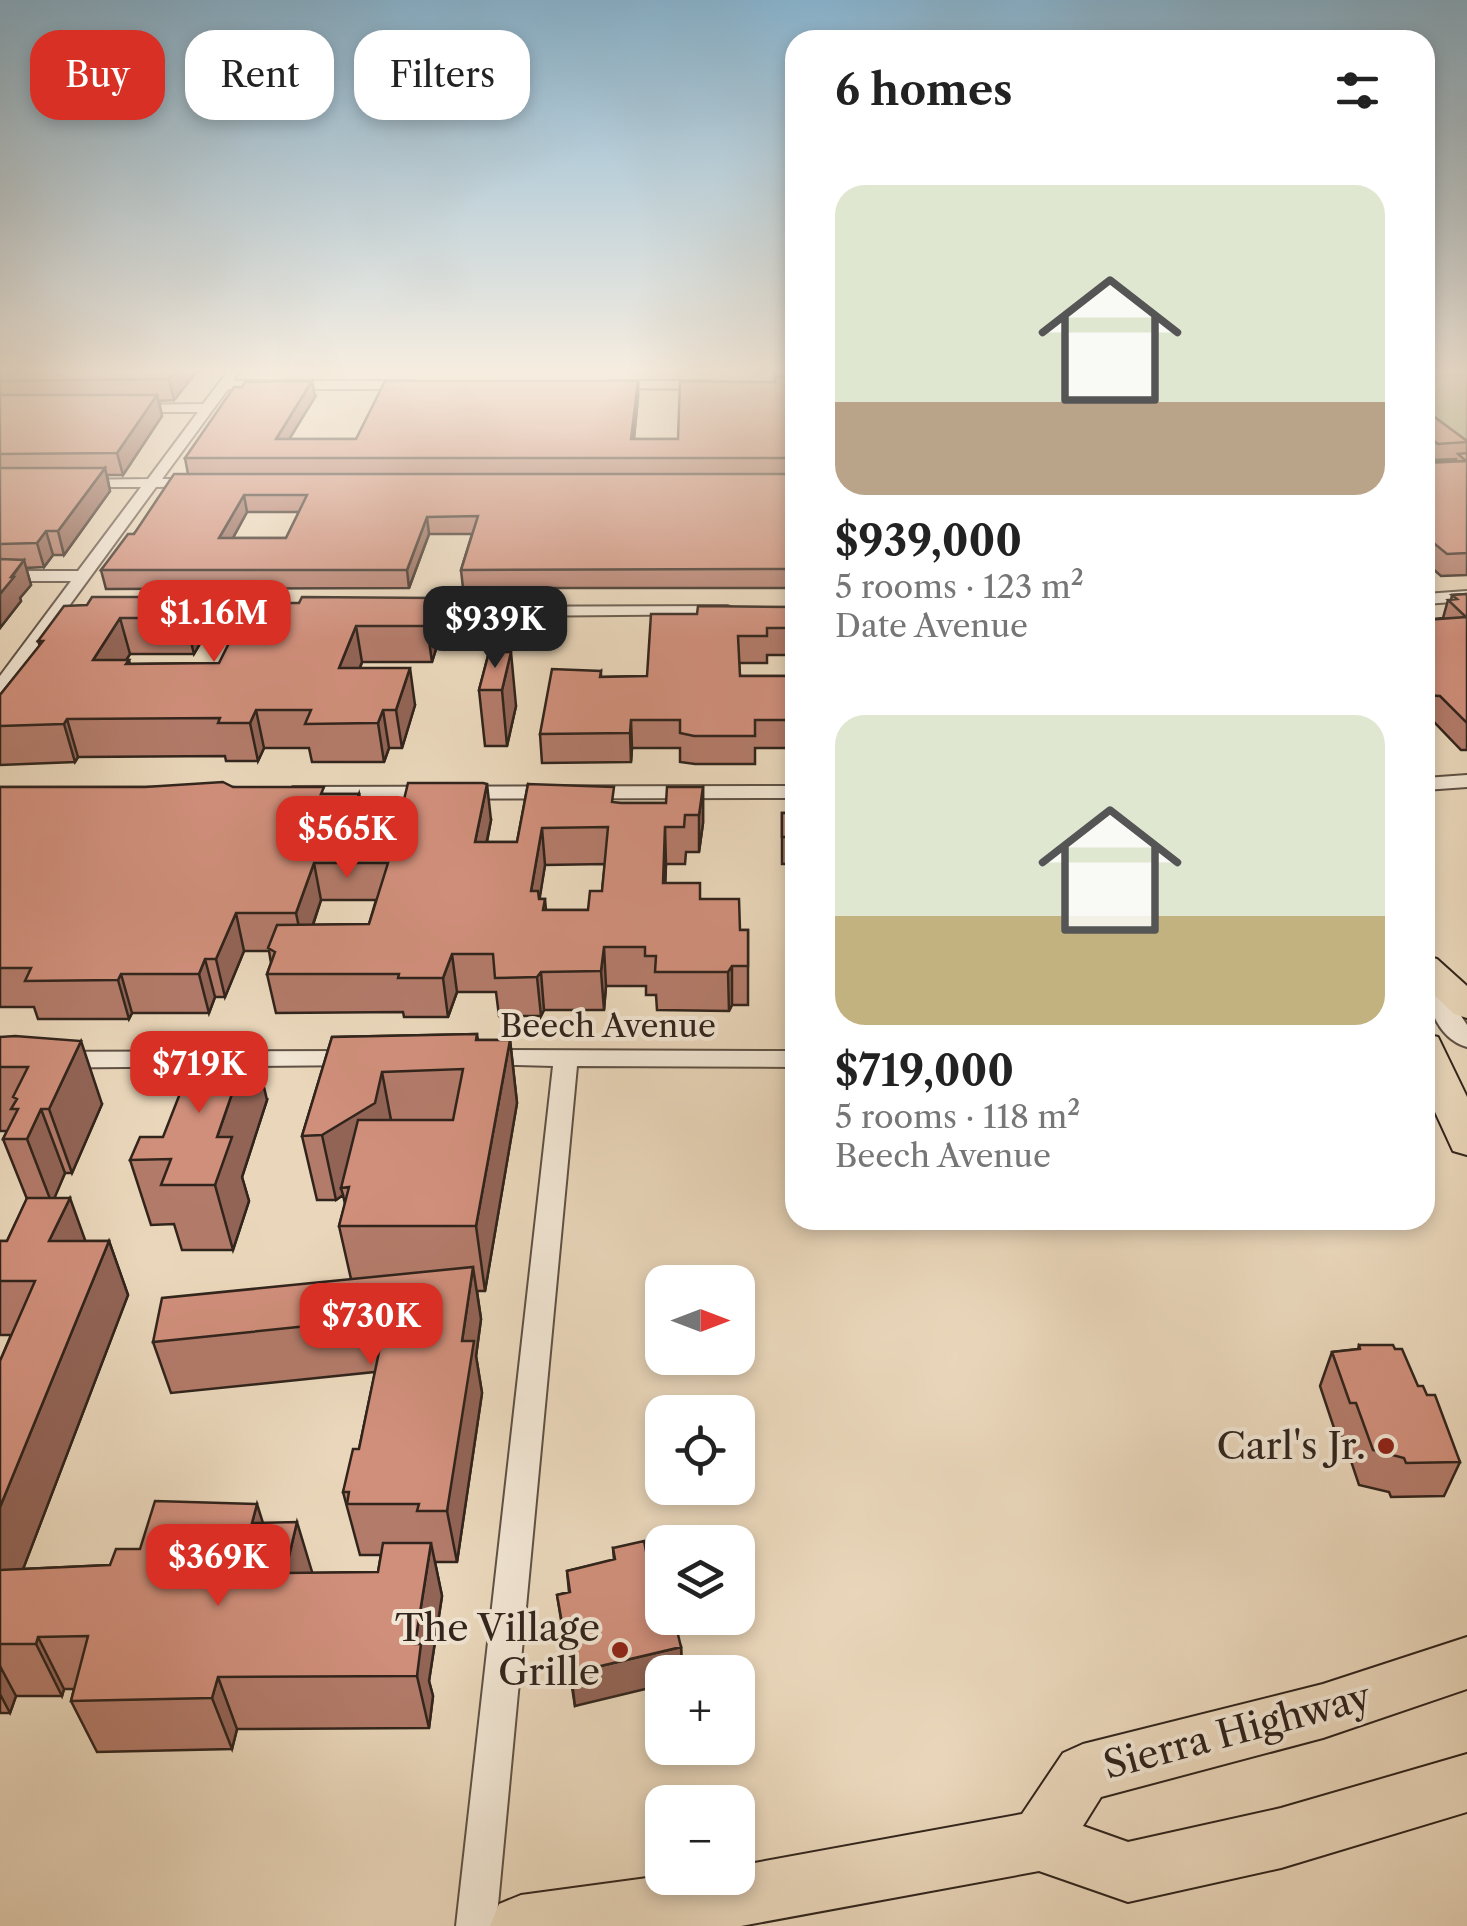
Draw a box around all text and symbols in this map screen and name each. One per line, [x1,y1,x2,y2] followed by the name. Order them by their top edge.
[30,30,165,120] chip: Buy
[185,30,334,120] chip: Rent
[354,30,530,120] chip: Filters
[1330,63,1385,118] icon: filters
[835,64,1013,116] text: 6 homes
[1020,250,1200,430] icon: home
[835,515,1022,567] text: $939,000
[835,567,1084,606] text: 5 rooms · 123 m²
[133,580,295,665] pin: $1.16M
[425,586,565,671] pin: $939K
[160,593,268,632] text: $1.16M
[445,599,545,638] text: $939K
[835,606,1028,645] text: Date Avenue
[1020,780,1200,960] icon: home
[277,796,417,881] pin: $565K
[298,809,396,848] text: $565K
[500,1006,716,1045] street label: Beech Avenue
[129,1031,269,1116] pin: $719K
[152,1044,246,1083] text: $719K
[835,1045,1014,1097] text: $719,000
[835,1097,1080,1136] text: 5 rooms · 118 m²
[835,1136,1051,1175] text: Beech Avenue
[645,1265,755,1375] north arrow
[645,1265,755,1895] map controls
[301,1283,441,1368] pin: $730K
[322,1296,420,1335] text: $730K
[645,1395,755,1505] button: locate
[1217,1422,1366,1469] place label: Carl's Jr.
[1375,1435,1397,1457] marker: Carl's Jr.
[148,1524,288,1609] pin: $369K
[645,1525,755,1635] button: layers
[168,1537,268,1576] text: $369K
[395,1604,600,1695] place label: The Village Grille
[609,1639,631,1661] marker: The Village Grille
[645,1655,755,1765] button: +
[1098,1672,1376,1789] street label: Sierra Highway
[645,1785,755,1895] button: −

